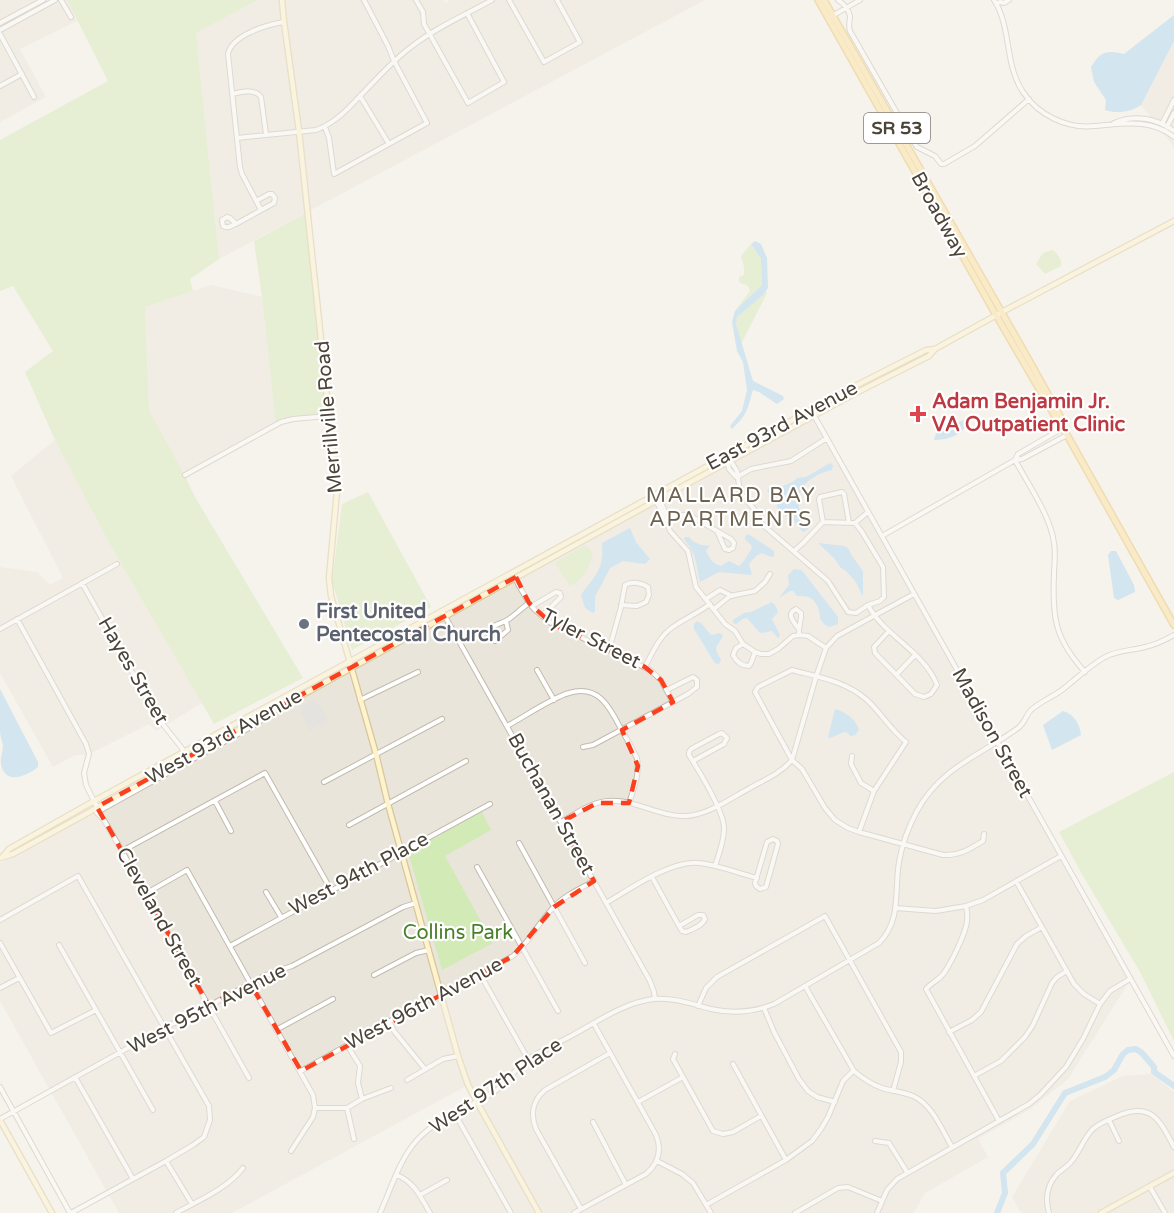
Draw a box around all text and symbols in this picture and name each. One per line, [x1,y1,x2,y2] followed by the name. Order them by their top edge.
[864,113,930,143] road number: SR 53
[906,168,973,262] street label: Broadway
[310,340,348,494] street label: Merrillville Road
[702,376,862,476] street label: East 93rd Avenue
[932,390,1125,437] place label: Adam Benjamin Jr. VA Outpatient Clinic
[909,405,927,423] marker: Adam Benjamin Jr. VA Outpatient Clinic
[646,483,816,532] district label: MALLARD BAY APARTMENTS
[316,600,501,647] place label: First United Pentecostal Church
[538,604,645,674] street label: Tyler Street
[93,613,174,729] street label: Hayes Street
[297,617,311,631] marker: First United Pentecostal Church
[946,664,1038,802] street label: Madison Street
[142,684,306,790] street label: West 93rd Avenue
[502,729,600,879] street label: Buchanan Street
[285,827,433,921] street label: West 94th Place
[111,843,207,991] street label: Cleveland Street
[403,921,513,945] park label: Collins Park
[341,952,507,1056] street label: West 96th Avenue
[124,959,290,1059] street label: West 95th Avenue
[425,1033,567,1139] street label: West 97th Place

